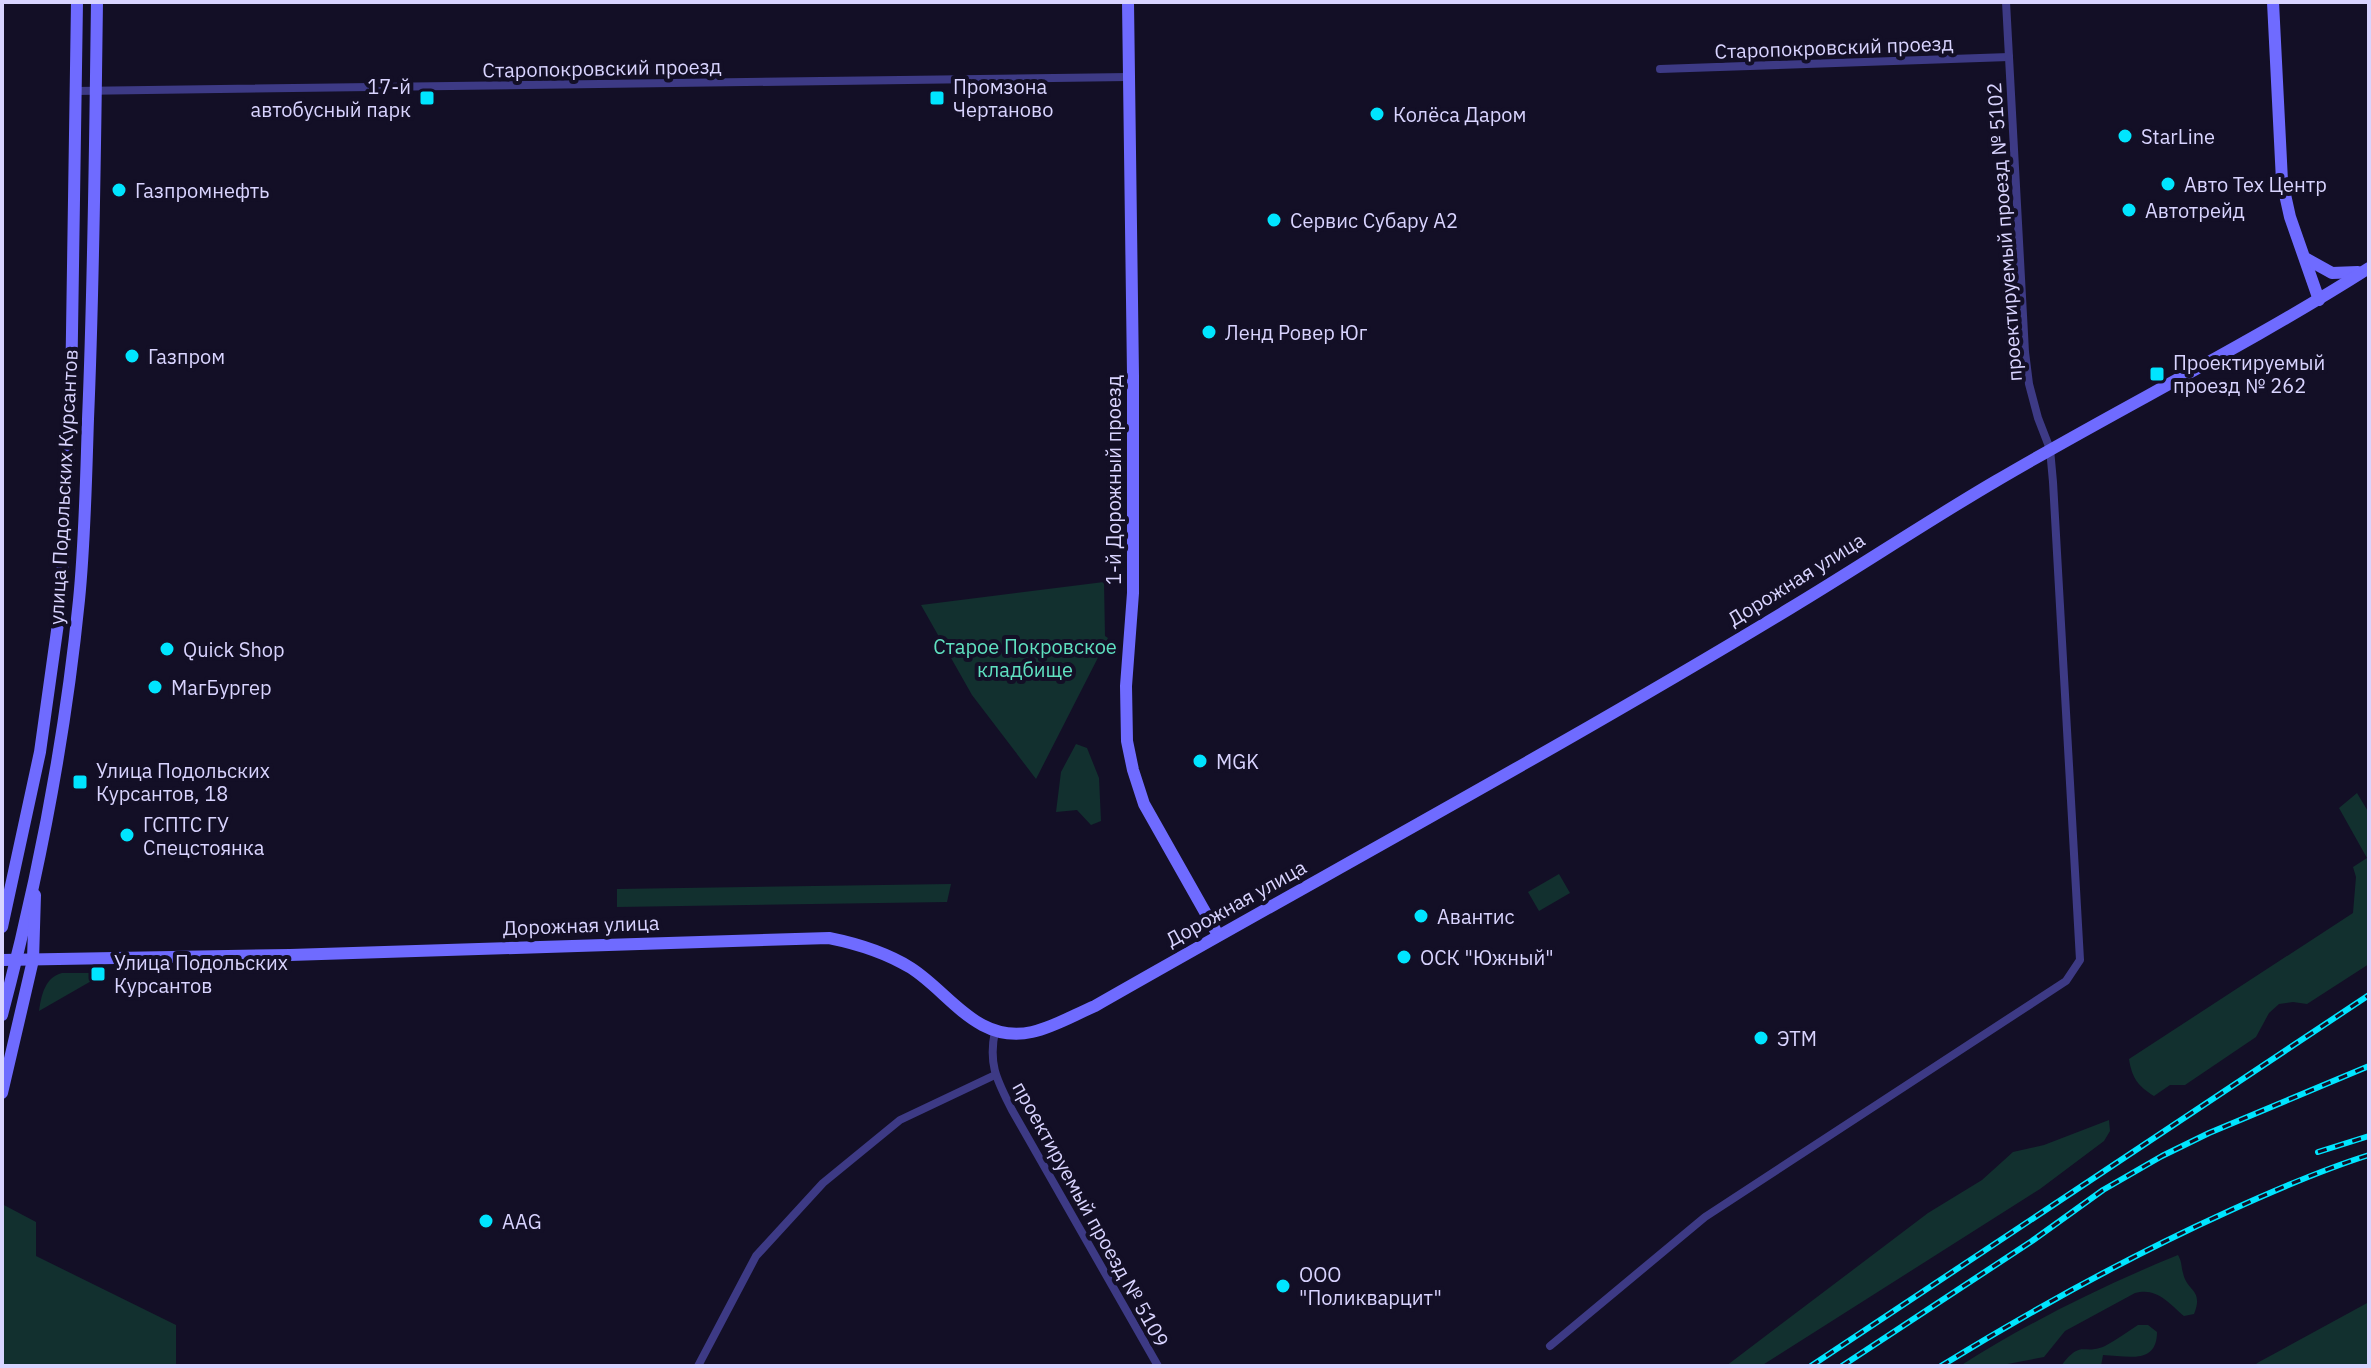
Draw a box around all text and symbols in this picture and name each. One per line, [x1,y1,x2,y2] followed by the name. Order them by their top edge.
[1714,29,1954,65] street label: Старопокровский проезд
[482,52,722,84] street label: Старопокровский проезд
[251,73,411,123] place label: 17-й автобусный парк
[953,73,1053,123] place label: Промзона Чертаново
[1980,82,2028,382] street label: проектируемый проезд № 5102
[418,89,436,107] marker: 17-й автобусный парк
[928,89,946,107] marker: Промзона Чертаново
[1393,101,1526,128] place label: Колёса Даром
[1368,105,1386,123] marker: Колёса Даром
[2141,123,2215,150] place label: StarLine
[2116,127,2134,145] marker: StarLine
[2184,171,2327,198] place label: Авто Тех Центр
[2159,175,2177,193] marker: Авто Тех Центр
[135,177,269,204] place label: Газпромнефть
[110,181,128,199] marker: Газпромнефть
[2145,197,2245,224] place label: Автотрейд
[2120,201,2138,219] marker: Автотрейд
[1290,207,1458,234] place label: Сервис Субару А2
[1265,211,1283,229] marker: Сервис Субару А2
[1225,319,1368,346] place label: Ленд Ровер Юг
[1200,323,1218,341] marker: Ленд Ровер Юг
[148,343,225,370] place label: Газпром
[123,347,141,365] marker: Газпром
[42,349,84,625] street label: улица Подольских Курсантов
[2173,349,2325,399] place label: Проектируемый проезд № 262
[2148,365,2166,383] marker: Проектируемый проезд № 262
[1100,375,1127,585] street label: 1-й Дорожный проезд
[1722,526,1870,632] street label: Дорожная улица
[933,633,1117,683] park label: Старое Покровское кладбище
[183,636,285,663] place label: Quick Shop
[158,640,176,658] marker: Quick Shop
[171,674,272,701] place label: МагБургер
[146,678,164,696] marker: МагБургер
[1216,748,1259,775] place label: MGK
[1191,752,1209,770] marker: MGK
[96,757,270,807] place label: Улица Подольских Курсантов, 18
[71,773,89,791] marker: Улица Подольских Курсантов, 18
[143,811,265,861] place label: ГСПТС ГУ Спецстоянка
[118,826,136,844] marker: ГСПТС ГУ Спецстоянка
[1161,853,1311,953] street label: Дорожная улица
[1437,903,1515,930] place label: Авантис
[1412,907,1430,925] marker: Авантис
[502,909,660,941] street label: Дорожная улица
[1420,944,1554,971] place label: ОСК "Южный"
[1395,948,1413,966] marker: ОСК "Южный"
[114,949,288,999] place label: Улица Подольских Курсантов
[89,965,107,983] marker: Улица Подольских Курсантов
[1777,1025,1817,1052] place label: ЭТМ
[1752,1029,1770,1047] marker: ЭТМ
[1007,1076,1175,1352] street label: проектируемый проезд № 5109
[502,1208,542,1235] place label: AAG
[477,1212,495,1230] marker: AAG
[1299,1261,1442,1311] place label: ООО "Поликварцит"
[1274,1277,1292,1295] marker: ООО "Поликварцит"

